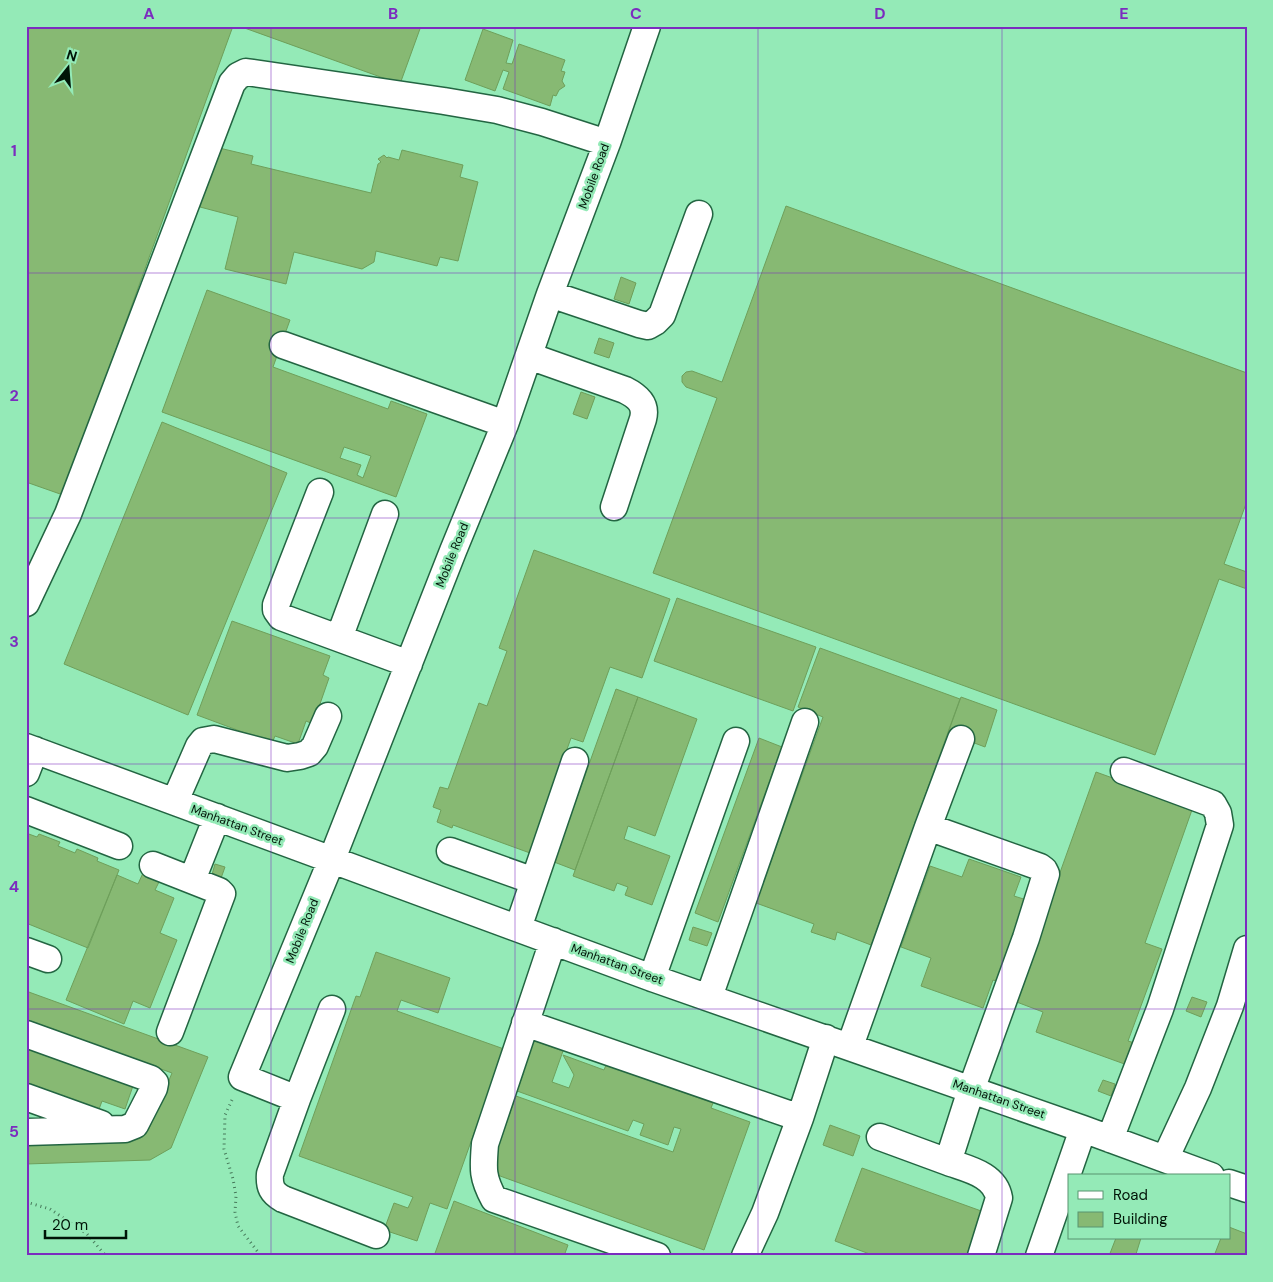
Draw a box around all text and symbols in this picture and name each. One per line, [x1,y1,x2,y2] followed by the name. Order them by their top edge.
[143,3,155,24] text: A
[388,3,398,24] text: B
[630,3,642,24] text: C
[874,3,886,24] text: D
[1119,3,1129,24] text: E
[42,42,92,92] north arrow
[64,45,79,66] text: N
[11,140,17,161] text: 1
[575,141,613,211] street label: Mobile Road
[9,385,19,406] text: 2
[432,520,472,590] street label: Mobile Road
[9,631,19,652] text: 3
[189,801,285,849] street label: Manhattan Street
[9,876,19,897] text: 4
[282,896,322,966] street label: Mobile Road
[569,940,665,988] street label: Manhattan Street
[951,1076,1048,1122] street label: Manhattan Street
[9,1121,19,1142] text: 5
[1068,1174,1230,1240] legend
[1113,1185,1148,1205] text: Road
[45,1207,126,1239] scale bar
[1113,1209,1168,1229] text: Building
[52,1215,88,1235] text: 20 m

